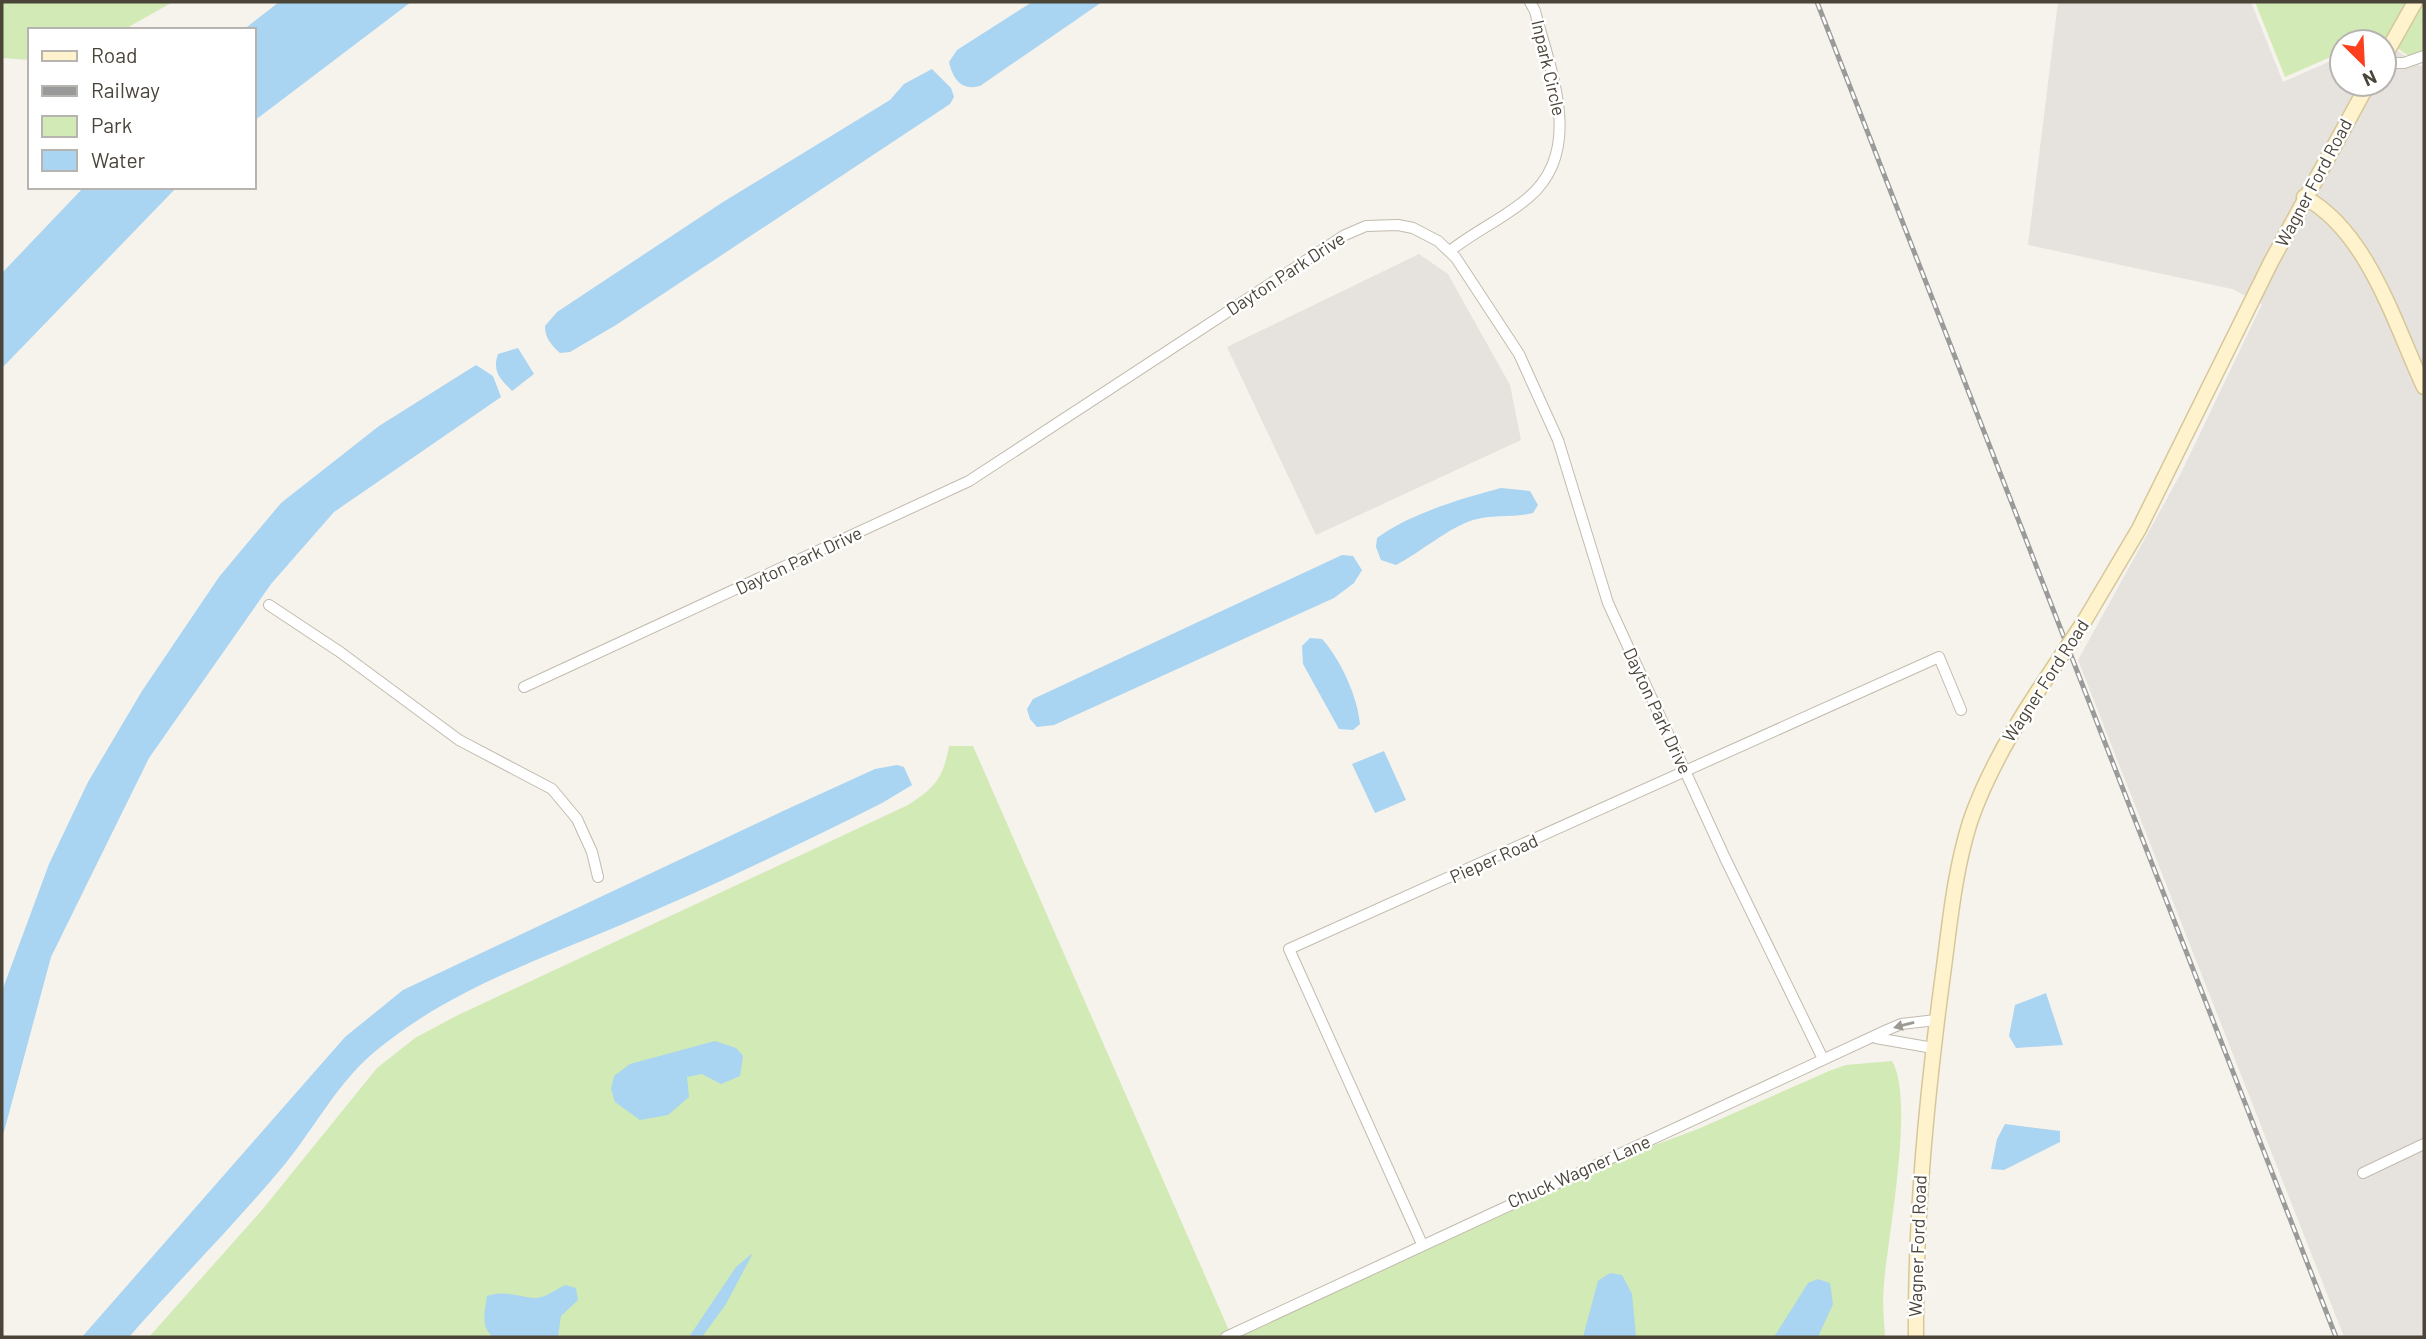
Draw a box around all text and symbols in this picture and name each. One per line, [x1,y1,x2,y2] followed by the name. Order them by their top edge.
[1527,18,1571,118] street label: Inpark Circle
[28,28,256,189] legend
[2328,28,2398,98] north arrow
[91,42,137,67] text: Road
[2360,66,2381,92] text: N
[91,77,160,102] text: Railway
[91,112,132,137] text: Park
[2270,115,2356,250] street label: Wagner Ford Road
[91,147,146,172] text: Water
[1222,227,1349,320] street label: Dayton Park Drive
[732,521,865,599] street label: Dayton Park Drive
[1997,615,2093,746] street label: Wagner Ford Road
[1619,644,1697,777] street label: Dayton Park Drive
[1446,829,1541,887] street label: Pieper Road
[1894,1020,1915,1030] one-way arrow
[1504,1130,1653,1212] street label: Chuck Wagner Lane
[1904,1175,1930,1317] street label: Wagner Ford Road

